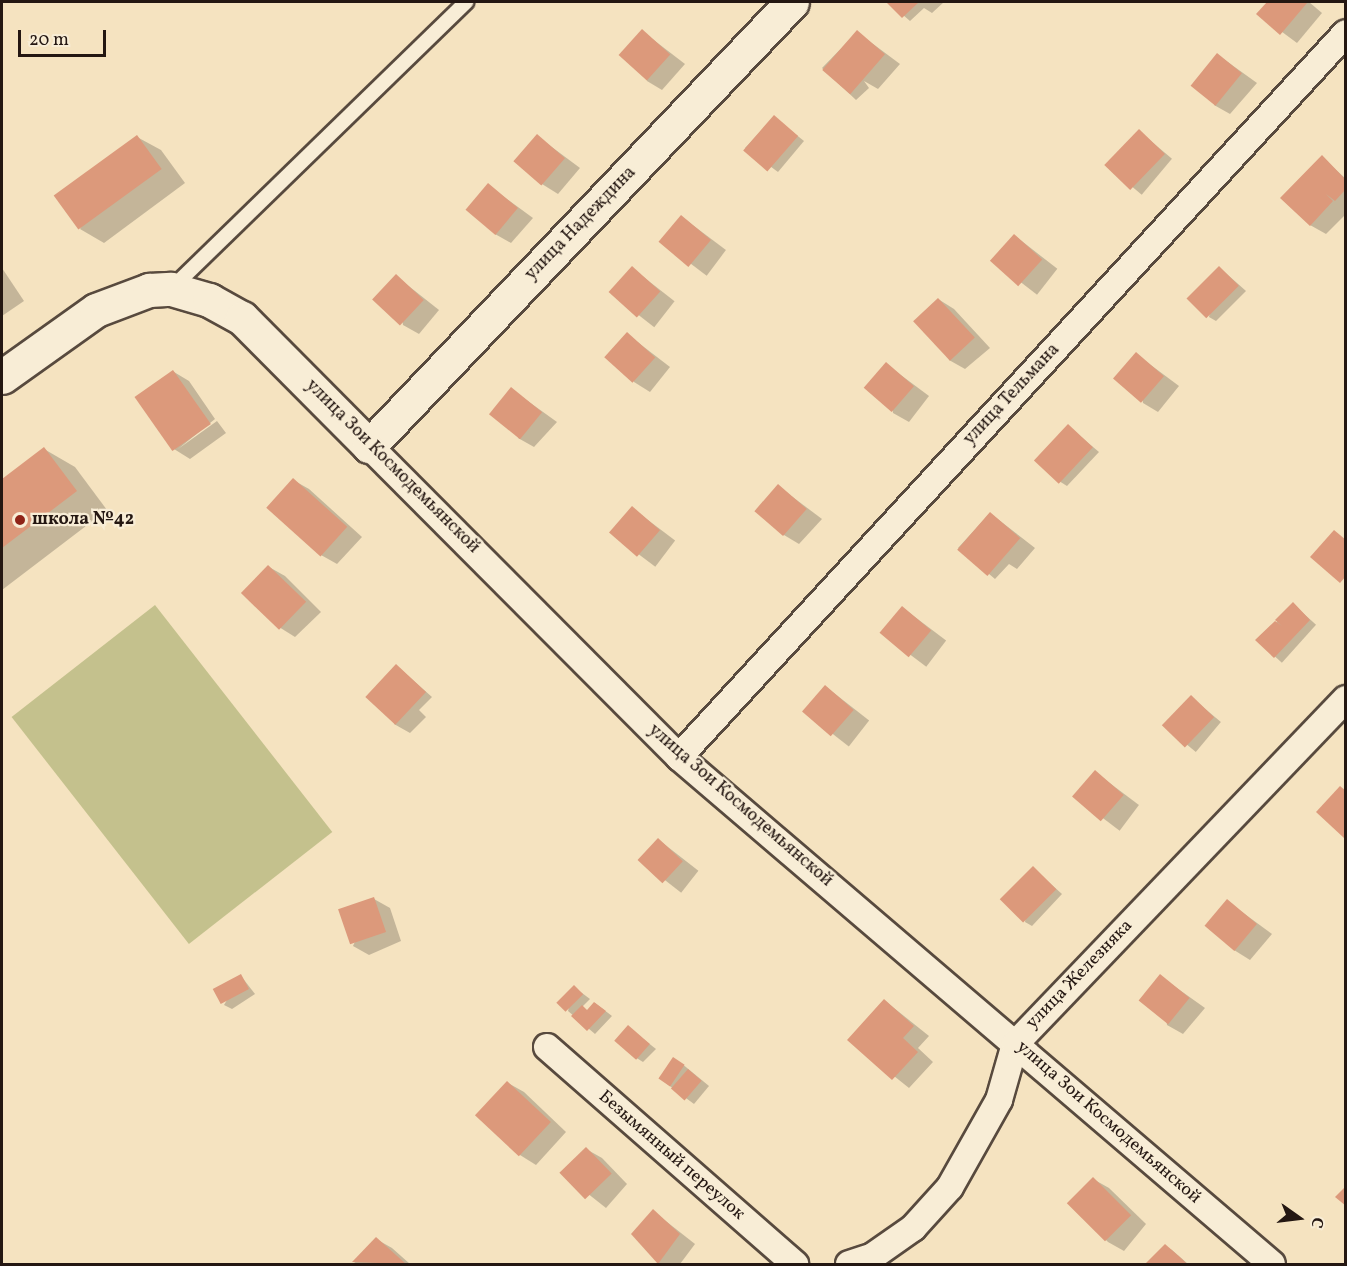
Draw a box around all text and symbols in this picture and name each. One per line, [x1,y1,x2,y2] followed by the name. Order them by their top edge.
[21,18,110,56] scale bar
[29,28,69,53] text: 20 m
[521,162,641,286] street label: улица Надеждина
[959,339,1065,451] street label: улица Тельмана
[300,375,484,559] street label: улица Зои Космодемьянской
[32,509,134,531] place label: школа №42
[13,513,27,527] marker: школа №42
[643,720,837,892] street label: улица Зои Космодемьянской
[1022,916,1138,1034] street label: улица Железняка
[1011,1037,1205,1209] street label: улица Зои Космодемьянской
[593,1087,749,1225] street label: Безымянный переулок
[1269,1188,1329,1248] north arrow
[1305,1215,1328,1230] text: С

